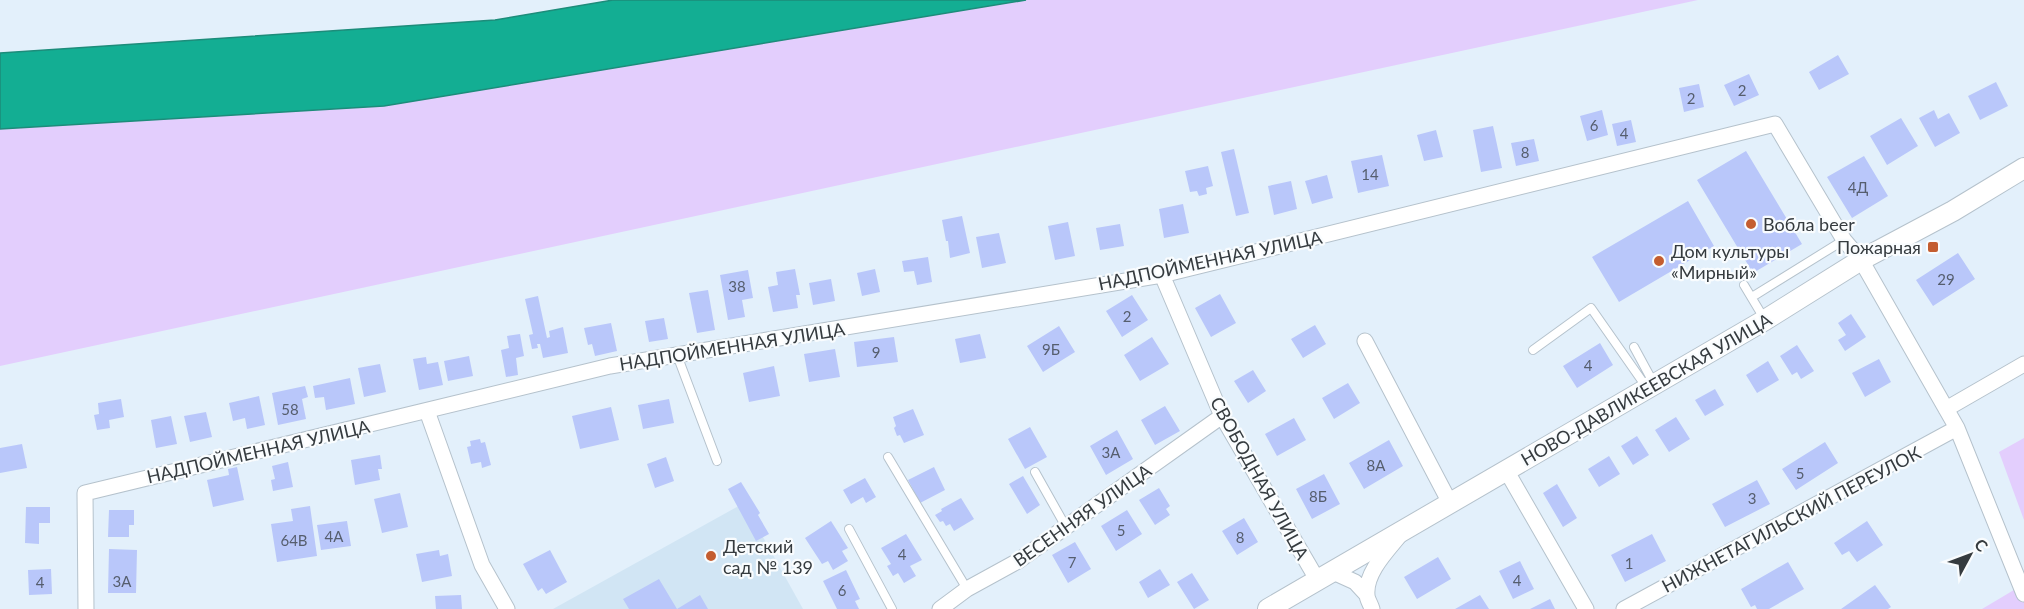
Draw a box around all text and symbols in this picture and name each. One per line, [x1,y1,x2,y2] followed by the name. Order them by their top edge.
[1738,81,1746,99] house number: 2
[1687,89,1695,107] house number: 2
[1590,116,1599,134] house number: 6
[1620,124,1629,142] house number: 4
[1521,143,1529,161] house number: 8
[1361,165,1379,183] house number: 14
[1848,178,1868,196] house number: 4Д
[1763,213,1855,235] place label: Вобла beer
[1744,217,1758,231] marker: Вобла beer
[1096,225,1325,294] street label: НАДПОЙМЕННАЯ УЛИЦА
[1837,236,1921,258] place label: Пожарная
[1671,240,1789,283] place label: Дом культуры «Мирный»
[1926,240,1940,254] marker: Пожарная
[1652,254,1666,268] marker: Дом культуры «Мирный»
[1937,270,1955,288] house number: 29
[728,277,746,295] house number: 38
[1123,307,1131,325] house number: 2
[1517,308,1776,470] street label: НОВО-ДАВЛИКЕЕВСКАЯ УЛИЦА
[618,317,847,375] street label: НАДПОЙМЕННАЯ УЛИЦА
[1042,340,1060,358] house number: 9Б
[872,343,880,361] house number: 9
[1584,356,1593,374] house number: 4
[1206,393,1314,564] street label: СВОБОДНАЯ УЛИЦА
[281,400,299,418] house number: 58
[144,414,372,487] street label: НАДПОЙМЕННАЯ УЛИЦА
[1658,441,1924,597] street label: НИЖНЕТАГИЛЬСКИЙ ПЕРЕУЛОК
[1102,443,1121,461] house number: 3А
[1367,456,1386,474] house number: 8А
[1009,459,1156,571] street label: ВЕСЕННЯЯ УЛИЦА
[1796,464,1804,482] house number: 5
[1309,487,1327,505] house number: 8Б
[1748,489,1756,507] house number: 3
[1117,521,1125,539] house number: 5
[1940,525,2000,585] north arrow
[325,527,344,545] house number: 4А
[1236,528,1244,546] house number: 8
[280,531,308,549] house number: 64В
[723,535,813,578] place label: Детский сад № 139
[1971,535,1993,555] text: С
[898,545,907,563] house number: 4
[704,549,718,563] marker: Детский сад № 139
[1068,553,1077,571] house number: 7
[1625,554,1633,572] house number: 1
[1513,571,1522,589] house number: 4
[113,572,132,590] house number: 3А
[36,573,45,591] house number: 4
[838,581,847,599] house number: 6

